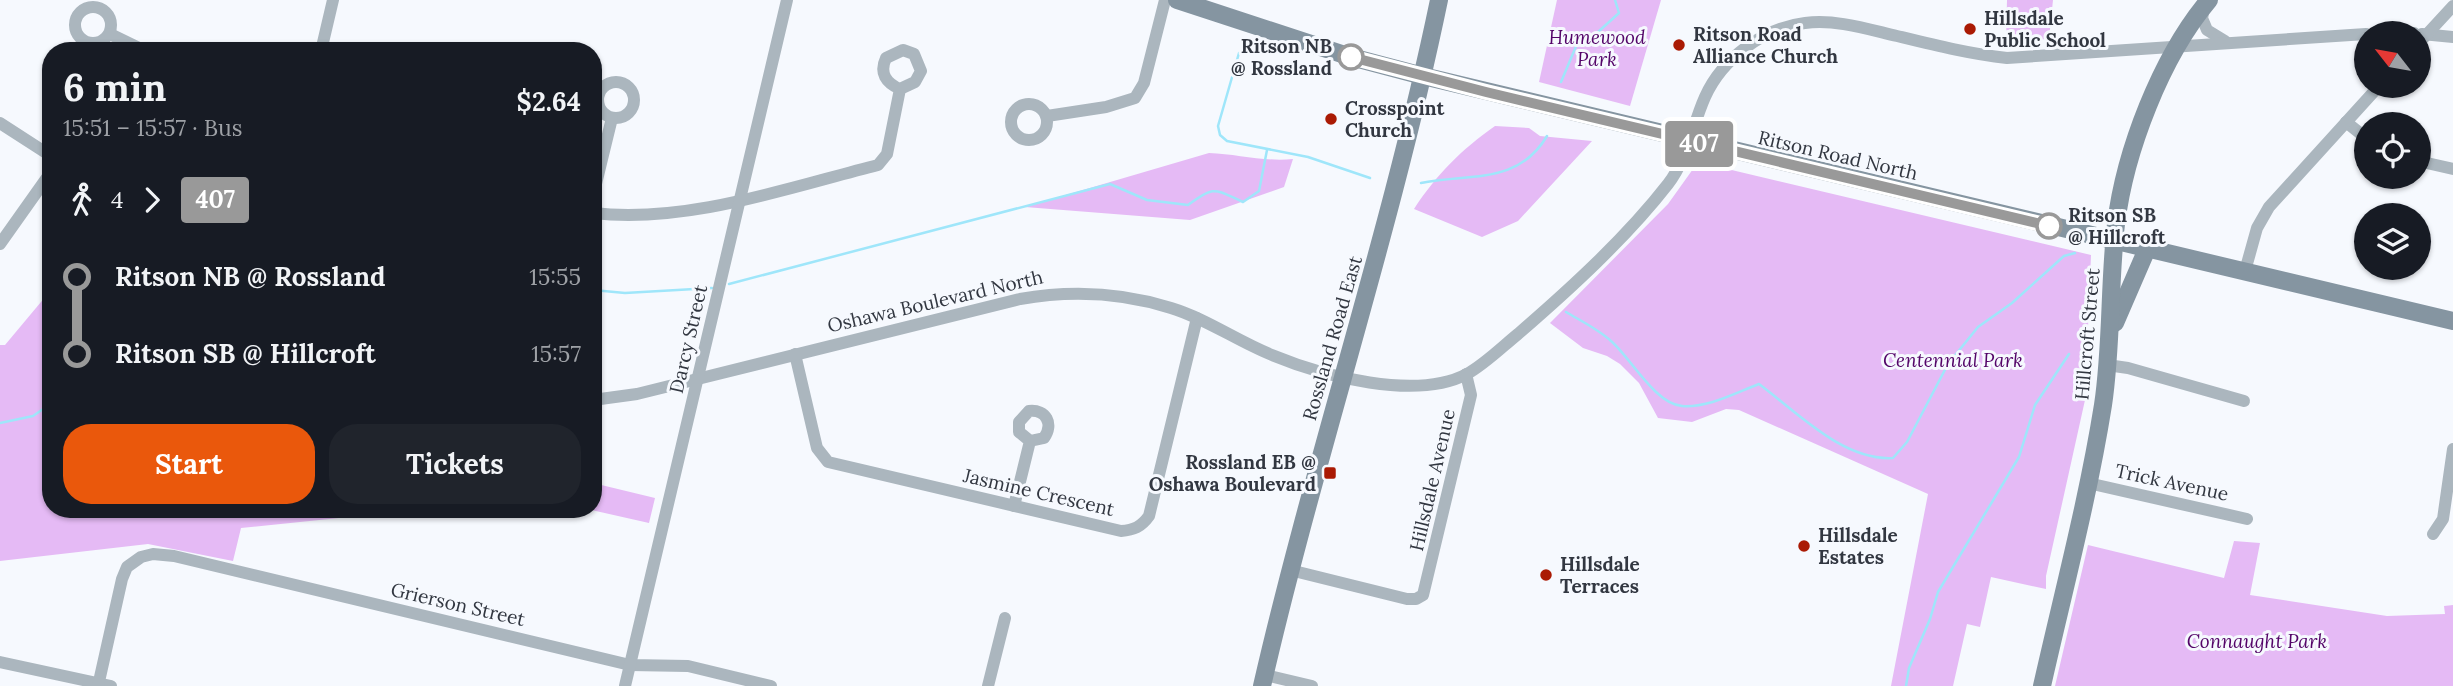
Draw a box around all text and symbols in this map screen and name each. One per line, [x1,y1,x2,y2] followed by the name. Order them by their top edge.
[1984,6,2106,52] place label: Hillsdale Public School
[1962,21,1978,37] marker: Hillsdale Public School
[2354,21,2431,98] north arrow
[2354,21,2431,280] map controls
[1693,22,1838,68] place label: Ritson Road Alliance Church
[1548,25,1646,71] park label: Humewood Park
[1231,34,1332,80] place label: Ritson NB @ Rossland
[1671,37,1687,53] marker: Ritson Road Alliance Church
[1338,44,1364,70] marker: Ritson NB @ Rossland
[63,63,166,111] text: 6 min
[517,85,581,118] text: $2.64
[1345,96,1446,142] place label: Crosspoint Church
[1323,111,1339,127] marker: Crosspoint Church
[2354,112,2431,189] button: locate
[63,113,242,142] text: 15:51 – 15:57 · Bus
[1659,121,1739,167] line badge: 407
[1756,125,1920,185] street label: Ritson Road North
[1679,128,1719,159] text: 407
[63,181,101,219] icon: walk
[133,181,171,219] icon: forward
[195,184,235,215] text: 407
[111,185,123,214] text: 4
[2068,203,2167,249] place label: Ritson SB @ Hillcroft
[2354,203,2431,280] button: layers
[2036,213,2062,239] marker: Ritson SB @ Hillcroft
[1297,252,1367,423] street label: Rossland Road East
[115,260,386,293] text: Ritson NB @ Rossland
[529,262,581,291] text: 15:55
[825,265,1045,337] street label: Oshawa Boulevard North
[2069,266,2105,401] street label: Hillcroft Street
[664,282,712,396] street label: Darcy Street
[115,337,376,370] text: Ritson SB @ Hillcroft
[531,339,581,368] text: 15:57
[1883,348,2023,372] park label: Centennial Park
[1404,407,1460,553] street label: Hillsdale Avenue
[63,424,315,504] button: Start
[329,424,581,504] button: Tickets
[1149,450,1316,496] place label: Rossland EB @ Oshawa Boulevard
[2113,458,2231,506] street label: Trick Avenue
[960,463,1117,521] street label: Jasmine Crescent
[1322,465,1338,481] marker: Rossland EB @ Oshawa Boulevard
[1818,523,1898,569] place label: Hillsdale Estates
[1796,538,1812,554] marker: Hillsdale Estates
[1560,552,1640,598] place label: Hillsdale Terraces
[1538,567,1554,583] marker: Hillsdale Terraces
[389,577,528,631] street label: Grierson Street
[2187,629,2327,653] park label: Connaught Park

